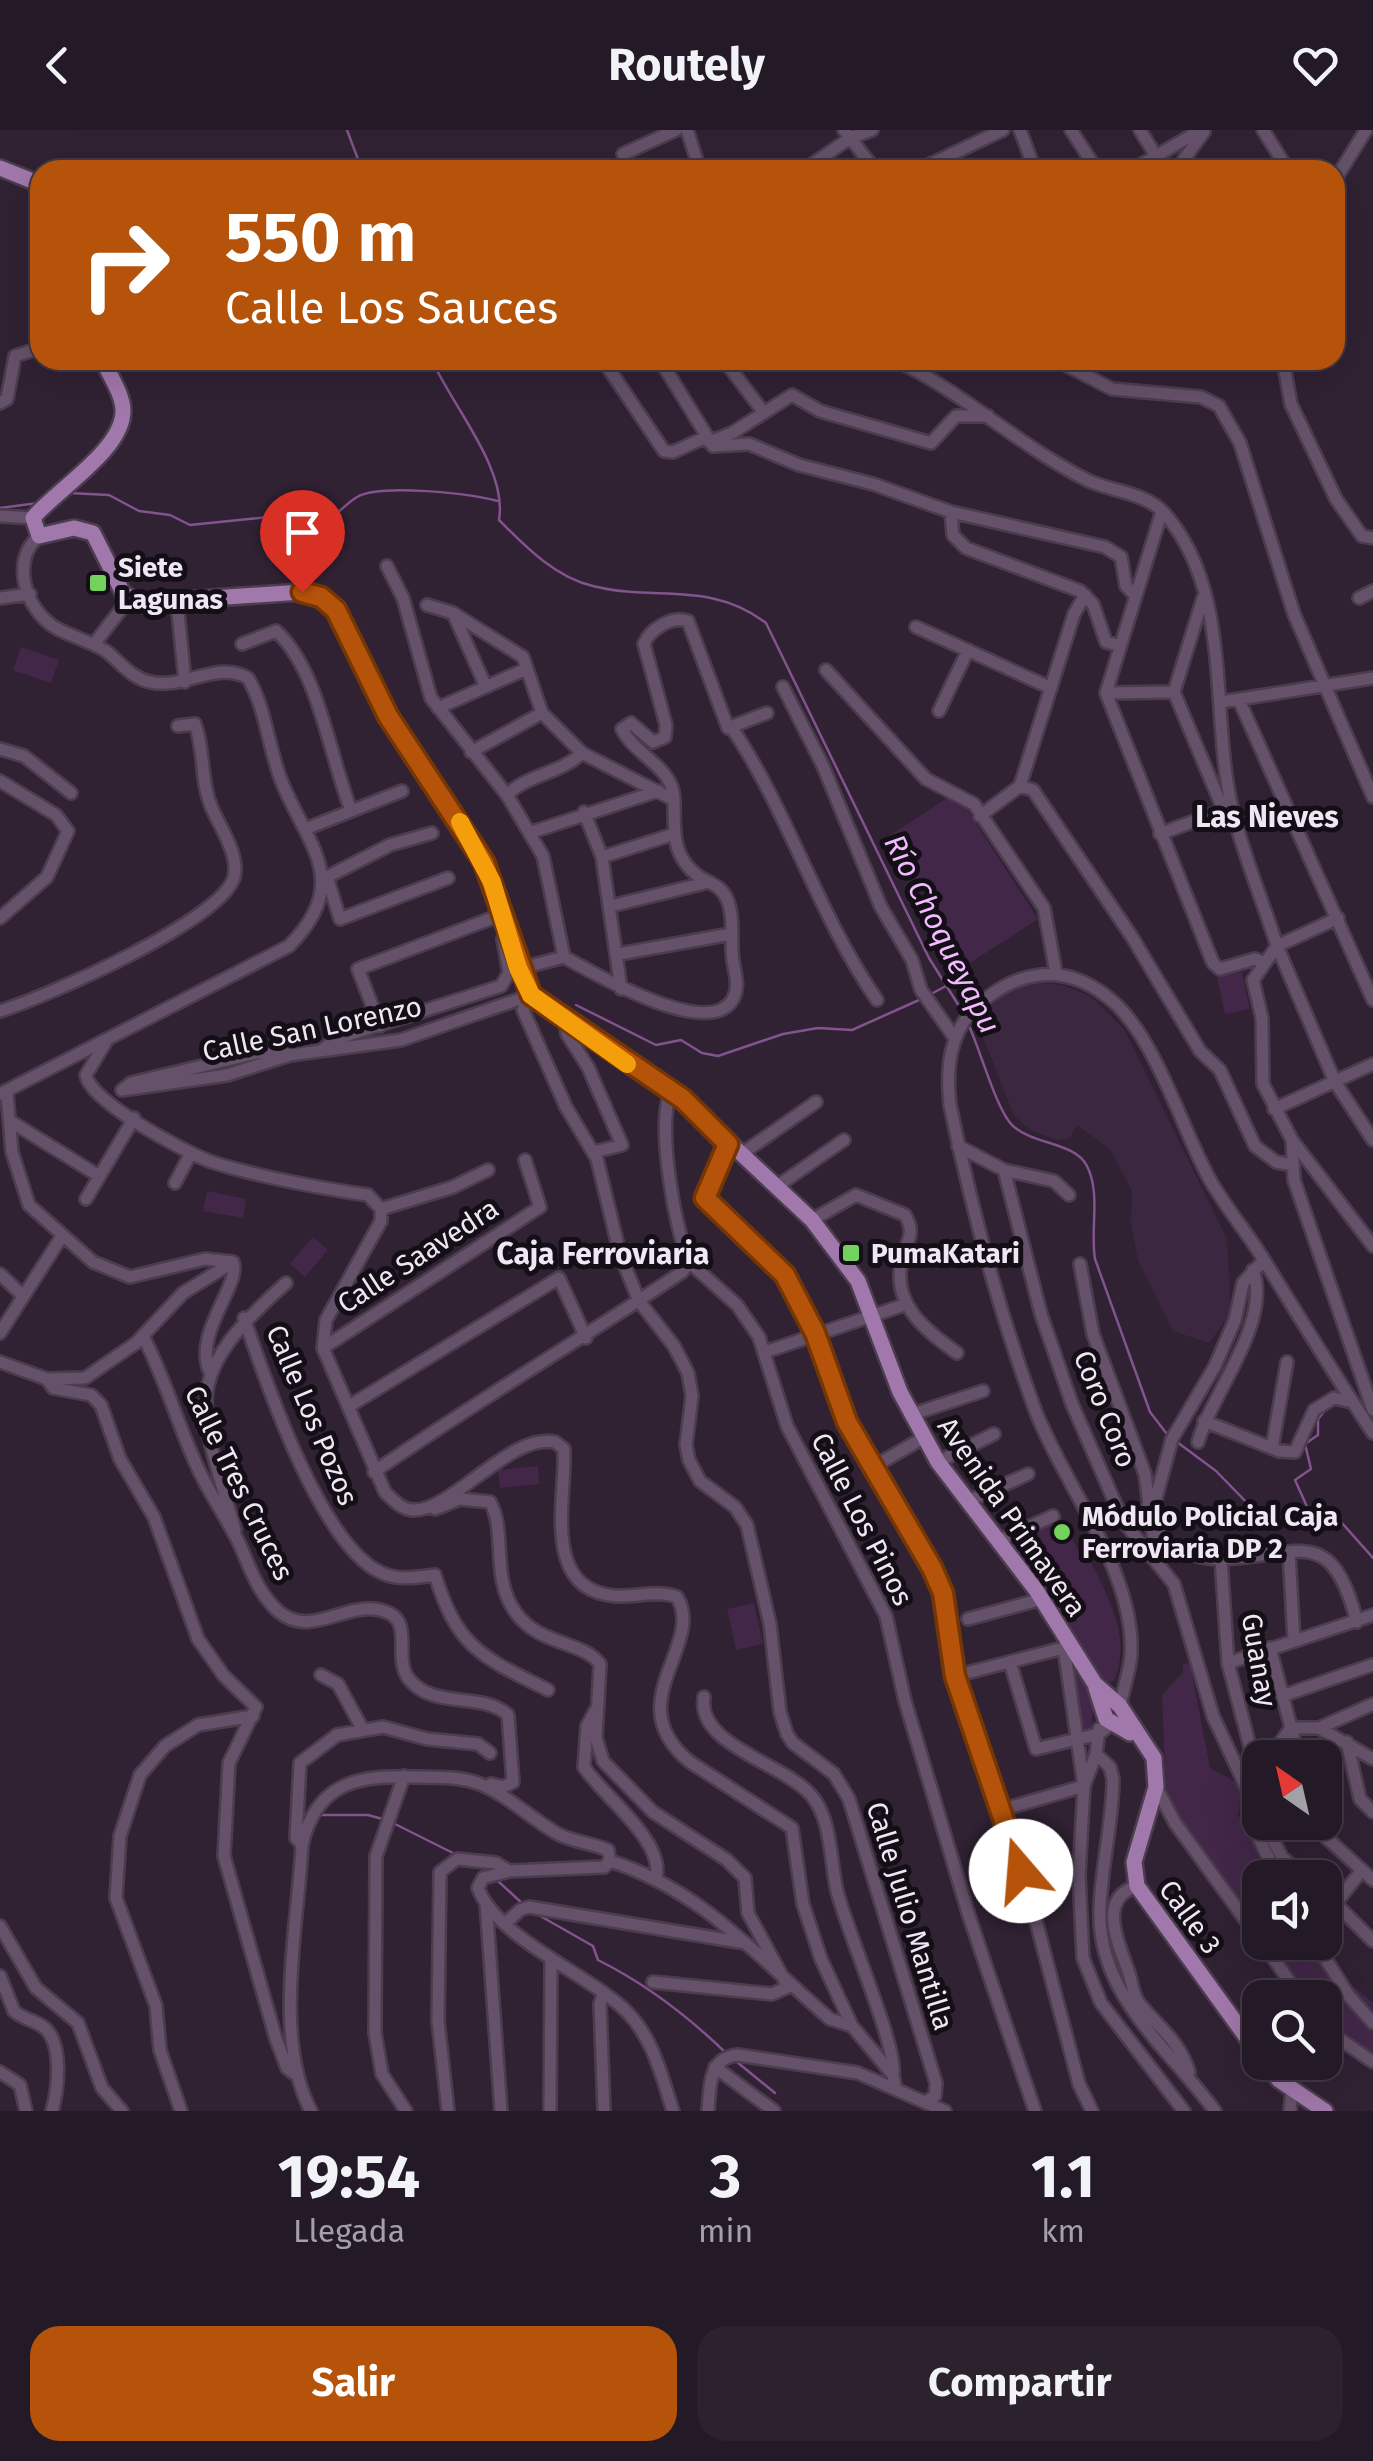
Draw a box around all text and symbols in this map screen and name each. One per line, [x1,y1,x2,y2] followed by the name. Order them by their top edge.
[30,38,85,93] icon: back
[608,38,765,92] text: Routely
[1288,38,1343,93] icon: heart
[225,196,416,280] text: 550 m
[60,200,190,330] icon: right
[225,281,558,335] text: Calle Los Sauces
[260,490,345,593] pin
[275,505,330,560] icon: arrive
[118,551,223,616] place label: Siete Lagunas
[87,572,109,594] marker: Siete Lagunas
[1195,799,1339,835] district label: Las Nieves
[876,828,1008,1040] water label: Río Choqueyapu
[199,990,425,1068] street label: Calle San Lorenzo
[331,1192,505,1320] street label: Calle Saavedra
[497,1236,709,1272] district label: Caja Ferroviaria
[871,1237,1020,1270] place label: PumaKatari
[840,1242,862,1264] marker: PumaKatari
[259,1320,365,1510] street label: Calle Los Pozos
[1067,1346,1143,1472] street label: Coro Coro
[178,1380,300,1586] street label: Calle Tres Cruces
[931,1411,1093,1623] street label: Avenida Primavera
[804,1427,920,1611] street label: Calle Los Pinos
[1082,1500,1338,1565] place label: Módulo Policial Caja Ferroviaria DP 2
[1051,1521,1073,1543] marker: Módulo Policial Caja Ferroviaria DP 2
[1235,1611,1283,1709] street label: Guanay
[1242,1740,1342,1840] north arrow
[1242,1740,1342,2080] map controls
[860,1798,960,2034] street label: Calle Julio Mantilla
[969,1819,1073,1923] position arrow
[1242,1860,1342,1960] button: sound
[1152,1874,1228,1960] street label: Calle 3
[1242,1980,1342,2080] button: search
[278,2141,420,2213] text: 19:54
[710,2141,741,2213] text: 3
[1031,2141,1095,2213] text: 1.1
[293,2212,405,2250] text: Llegada
[698,2212,753,2250] text: min
[1041,2212,1085,2250] text: km
[30,2326,677,2441] button: Salir
[697,2326,1343,2441] button: Compartir

